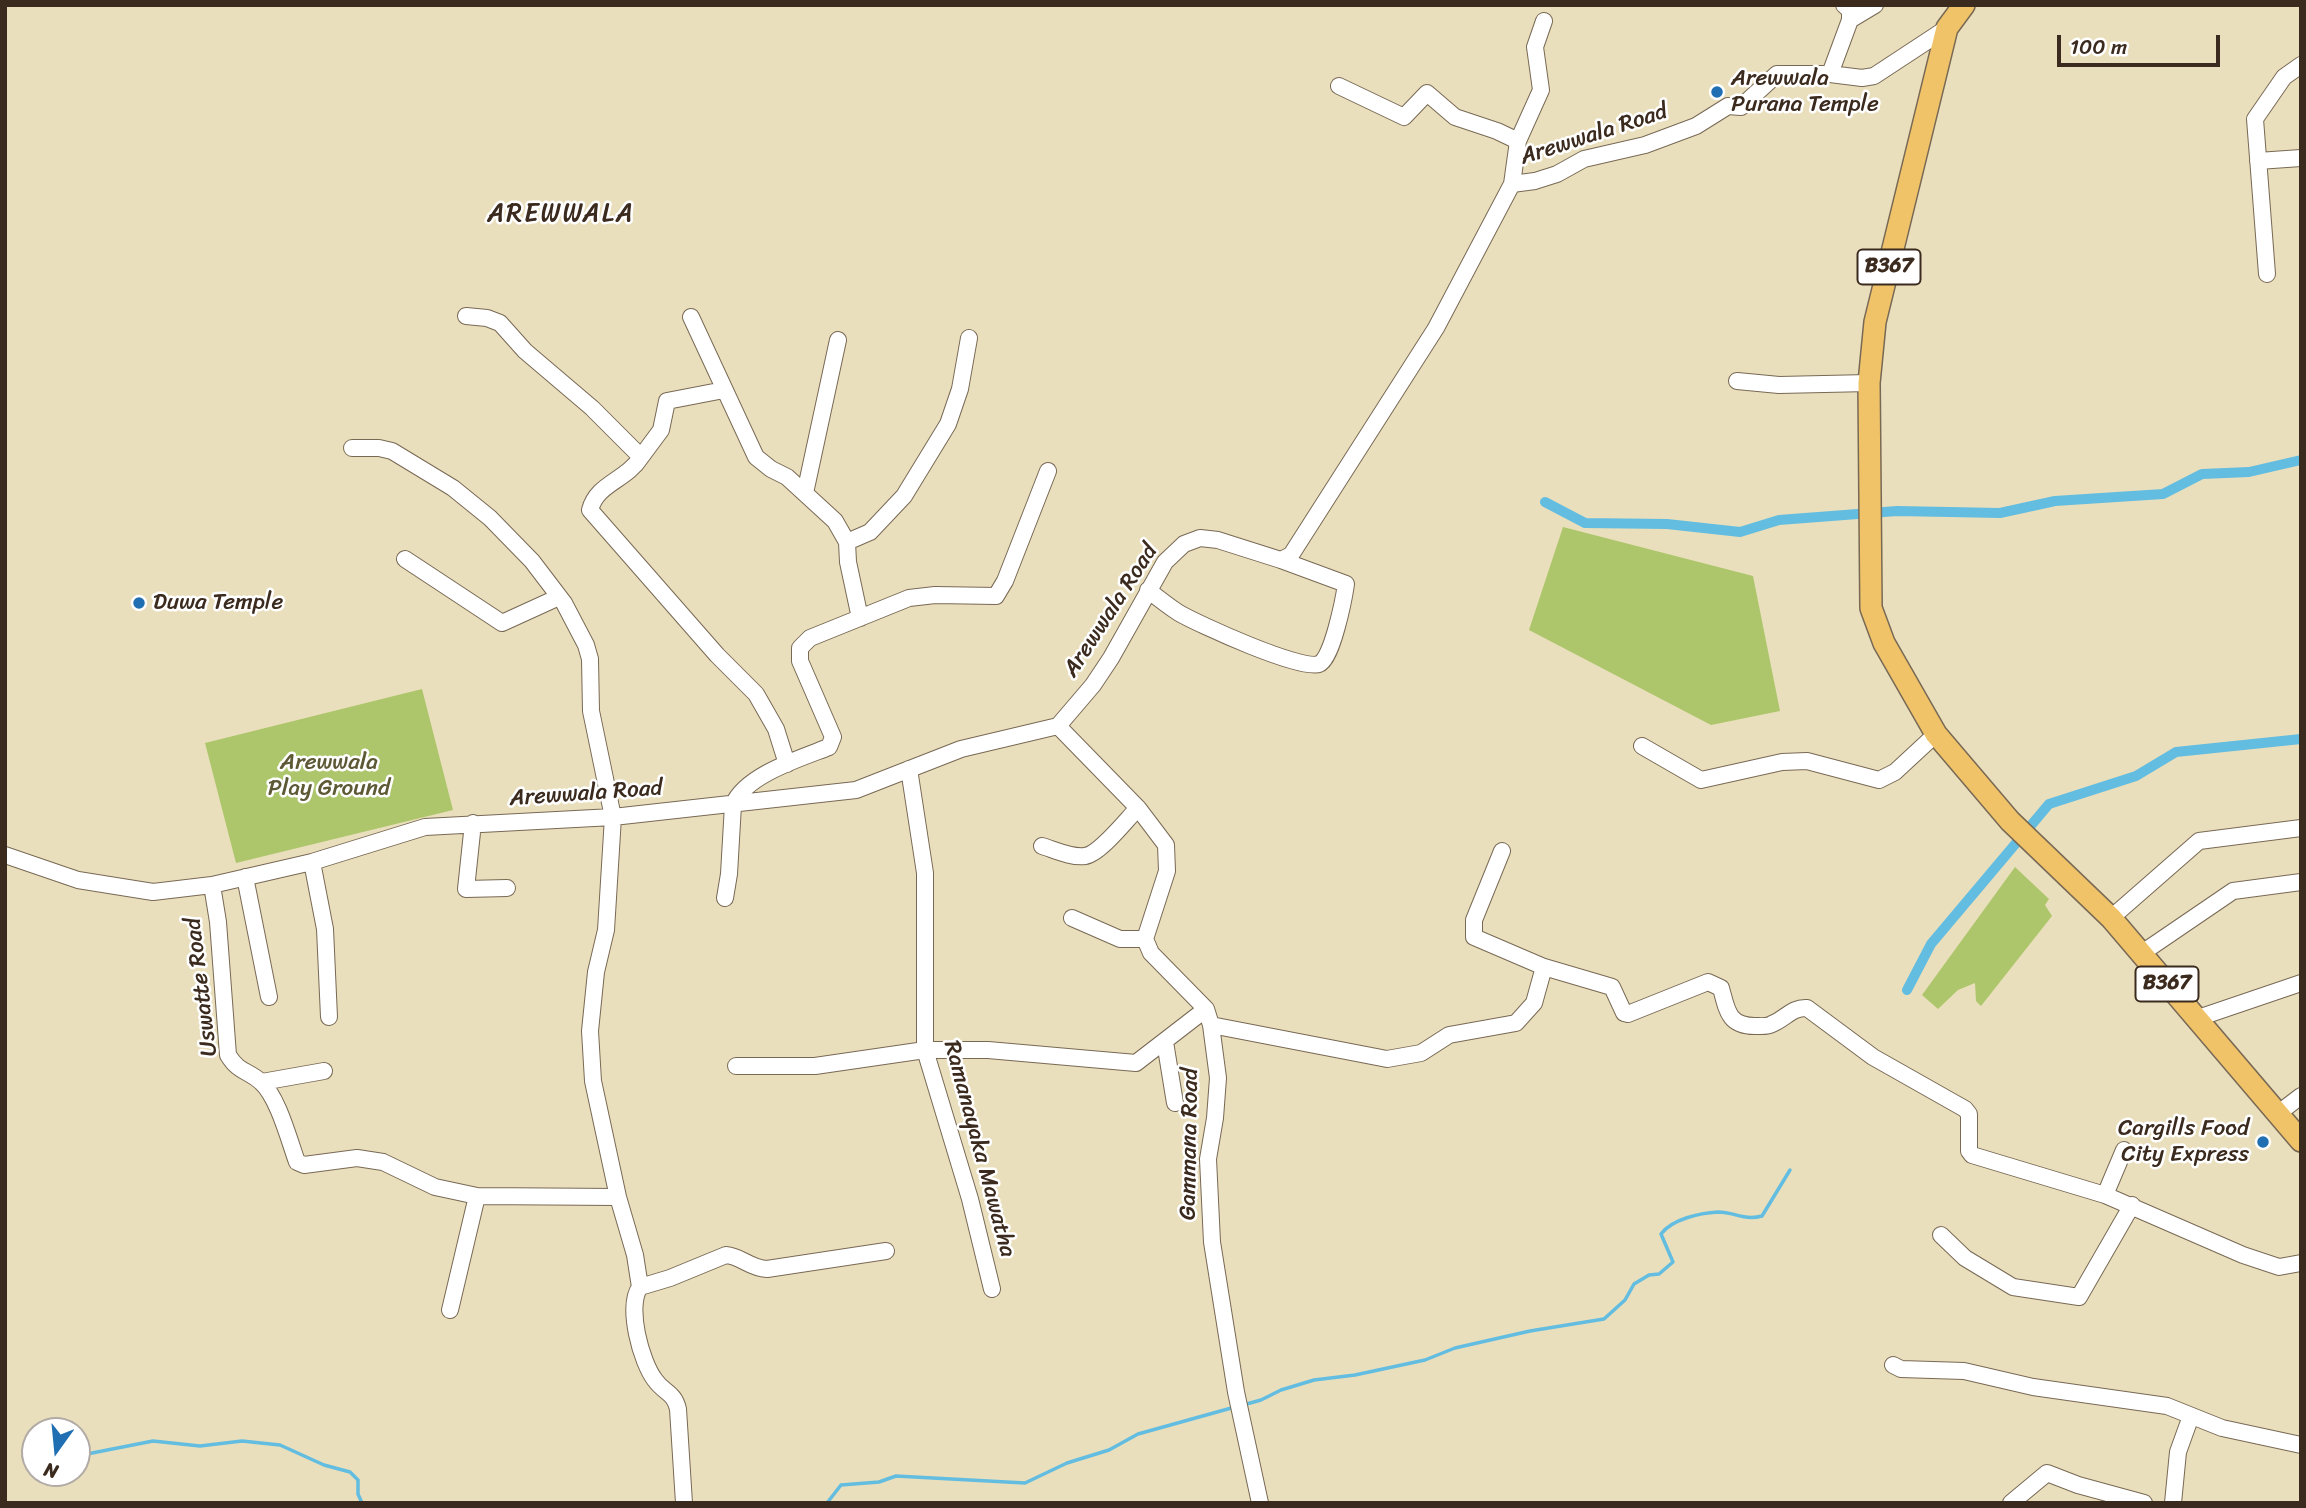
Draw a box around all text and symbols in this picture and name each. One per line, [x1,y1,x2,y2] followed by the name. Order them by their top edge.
[2061,21,2224,65] scale bar
[2070,28,2127,66] text: 100 m
[1731,65,1879,119] place label: Arewwala Purana Temple
[1709,84,1725,100] marker: Arewwala Purana Temple
[1517,98,1671,172] street label: Arewwala Road
[487,198,635,230] district label: AREWWALA
[1857,250,1920,284] road number: B367
[1058,539,1164,683] street label: Arewwala Road
[153,589,283,617] place label: Duwa Temple
[131,595,147,611] marker: Duwa Temple
[268,749,390,803] park label: Arewwala Play Ground
[509,775,663,813] street label: Arewwala Road
[180,916,224,1058] street label: Uswatte Road
[2136,967,2198,1002] road number: B367
[937,1038,1021,1260] street label: Ramanayaka Mawatha
[1175,1068,1205,1220] street label: Gammana Road
[2118,1115,2249,1169] place label: Cargills Food City Express
[2255,1134,2271,1150] marker: Cargills Food City Express
[21,1417,91,1487] north arrow
[40,1453,62,1488] text: N

